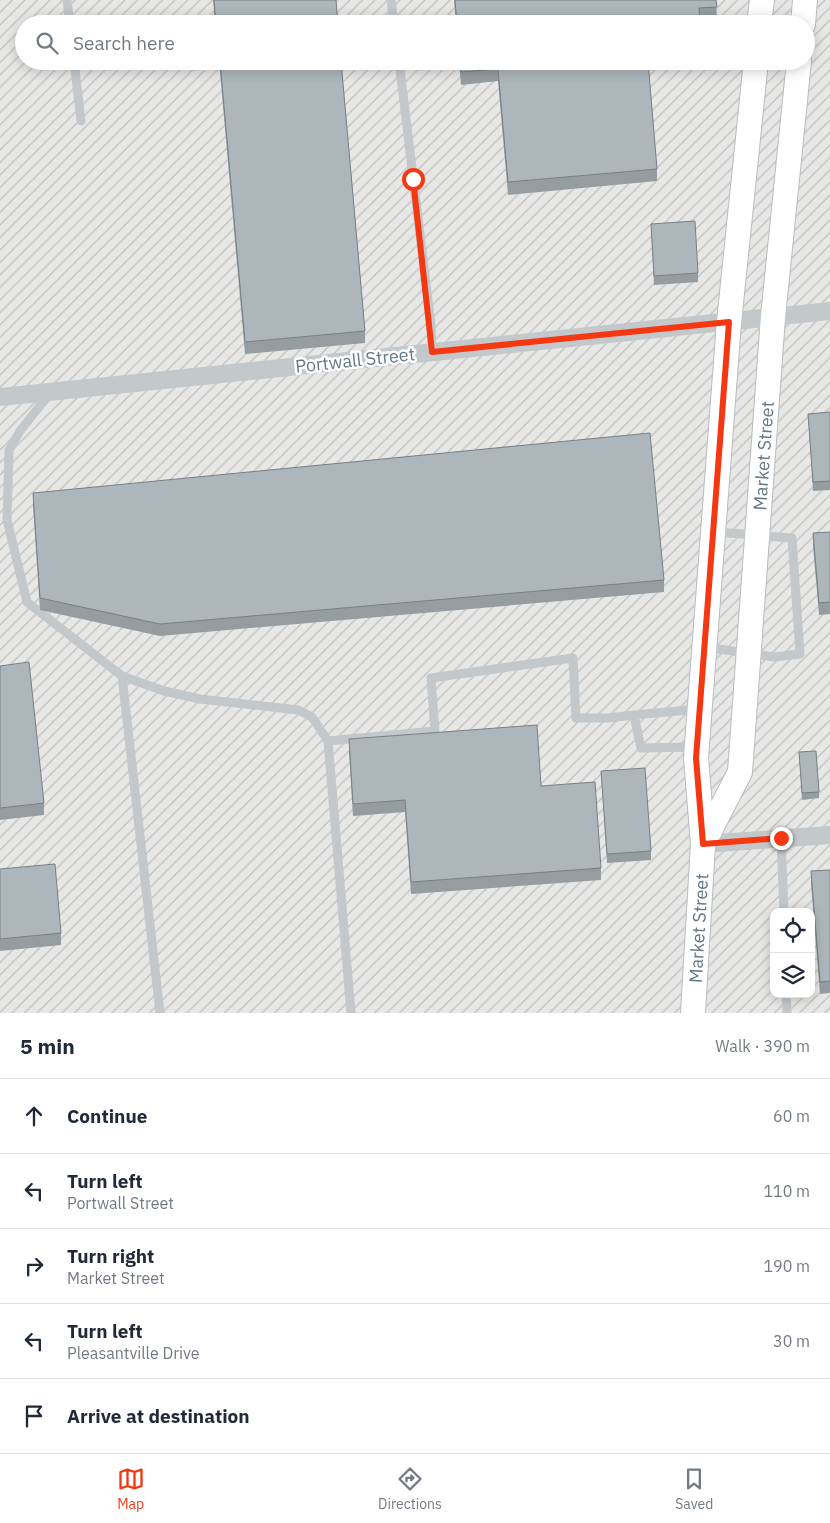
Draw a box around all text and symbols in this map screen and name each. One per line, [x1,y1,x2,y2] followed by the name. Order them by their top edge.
[15,15,815,70] search box
[33,29,61,57] icon: search
[73,31,175,55] text: Search here
[402,168,425,191] route start
[294,342,416,378] street label: Portwall Street
[747,400,778,511] street label: Market Street
[770,827,793,850] route end
[683,873,713,984] street label: Market Street
[770,908,815,998] map controls
[770,908,815,953] button: locate
[770,953,815,998] button: layers
[20,1032,75,1060] text: 5 min
[715,1036,810,1056] text: Walk · 390 m
[20,1102,48,1130] icon: ahead
[67,1104,147,1128] text: Continue
[773,1106,810,1126] text: 60 m
[67,1169,143,1193] text: Turn left
[20,1177,48,1205] icon: left
[763,1181,810,1201] text: 110 m
[67,1193,174,1213] text: Portwall Street
[67,1244,154,1268] text: Turn right
[20,1252,48,1280] icon: right
[763,1256,810,1276] text: 190 m
[67,1268,165,1288] text: Market Street
[67,1319,143,1343] text: Turn left
[20,1327,48,1355] icon: left
[773,1331,810,1351] text: 30 m
[67,1343,200,1363] text: Pleasantville Drive
[20,1402,48,1430] icon: arrive
[67,1404,250,1428] text: Arrive at destination
[117,1465,145,1513] tab: Map
[378,1465,442,1513] tab: Directions
[675,1465,713,1513] tab: Saved

